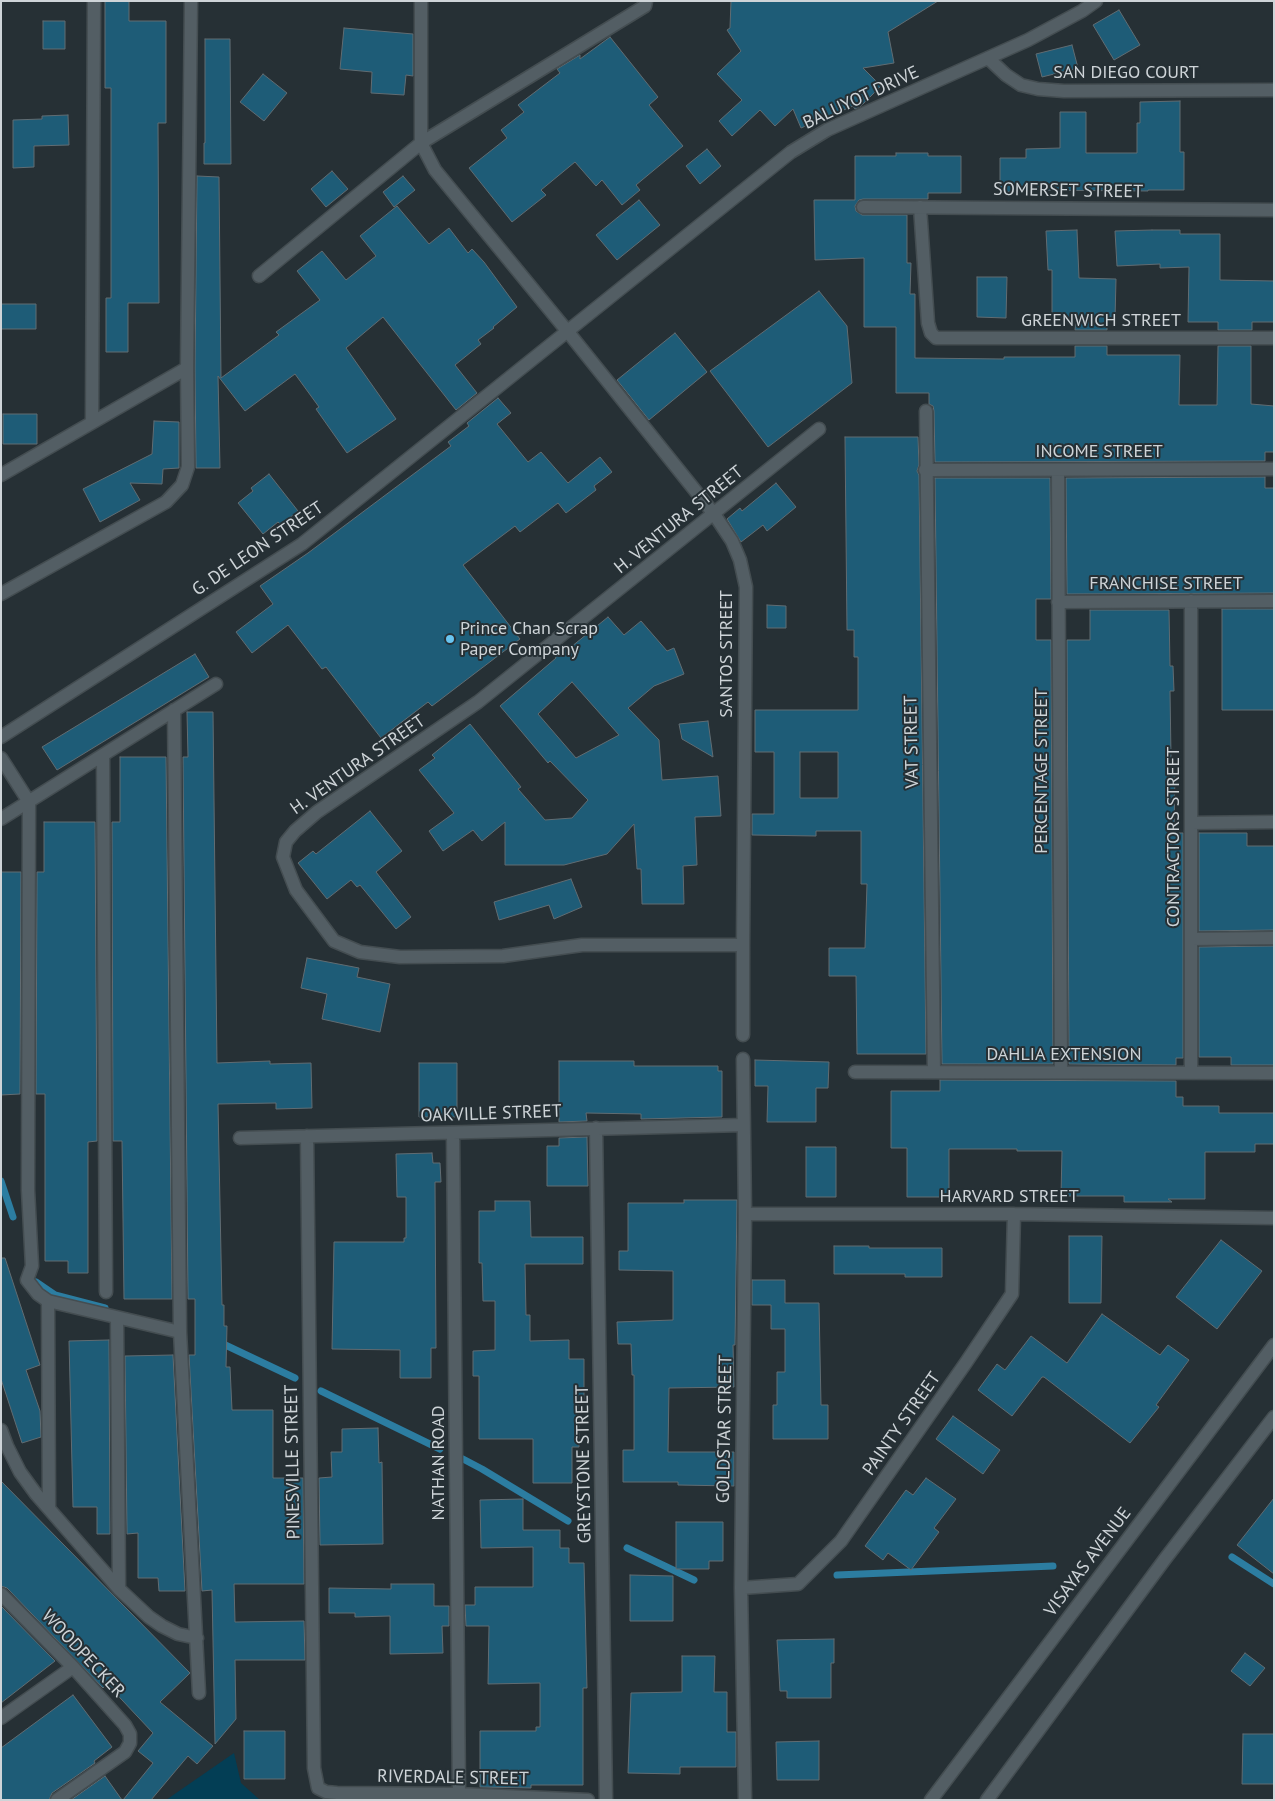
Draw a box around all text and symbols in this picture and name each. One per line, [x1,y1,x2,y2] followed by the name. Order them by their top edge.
[800,62,922,134] street label: BALUYOT DRIVE
[1053,62,1199,84] street label: SAN DIEGO COURT
[993,179,1143,203] street label: SOMERSET STREET
[1021,310,1181,332] street label: GREENWICH STREET
[1035,441,1163,463] street label: INCOME STREET
[610,461,748,579] street label: H. VENTURA STREET
[188,497,328,601] street label: G. DE LEON STREET
[1089,573,1243,595] street label: FRANCHISE STREET
[716,590,738,718] street label: SANTOS STREET
[460,618,598,660] place label: Prince Chan Scrap Paper Company
[444,633,456,645] marker: Prince Chan Scrap Paper Company
[1031,688,1053,854] street label: PERCENTAGE STREET
[900,695,924,789] street label: VAT STREET
[286,710,430,820] street label: H. VENTURA STREET
[1163,747,1185,927] street label: CONTRACTORS STREET
[987,1044,1141,1066] street label: DAHLIA EXTENSION
[420,1101,562,1127] street label: OAKVILLE STREET
[939,1186,1079,1208] street label: HARVARD STREET
[713,1355,737,1503] street label: GOLDSTAR STREET
[858,1368,946,1480] street label: PAINTY STREET
[281,1384,305,1540] street label: PINESVILLE STREET
[572,1385,596,1543] street label: GREYSTONE STREET
[428,1405,450,1521] street label: NATHAN ROAD
[1040,1503,1136,1621] street label: VISAYAS AVENUE
[37,1606,129,1702] street label: WOODPECKER
[377,1766,529,1790] street label: RIVERDALE STREET

